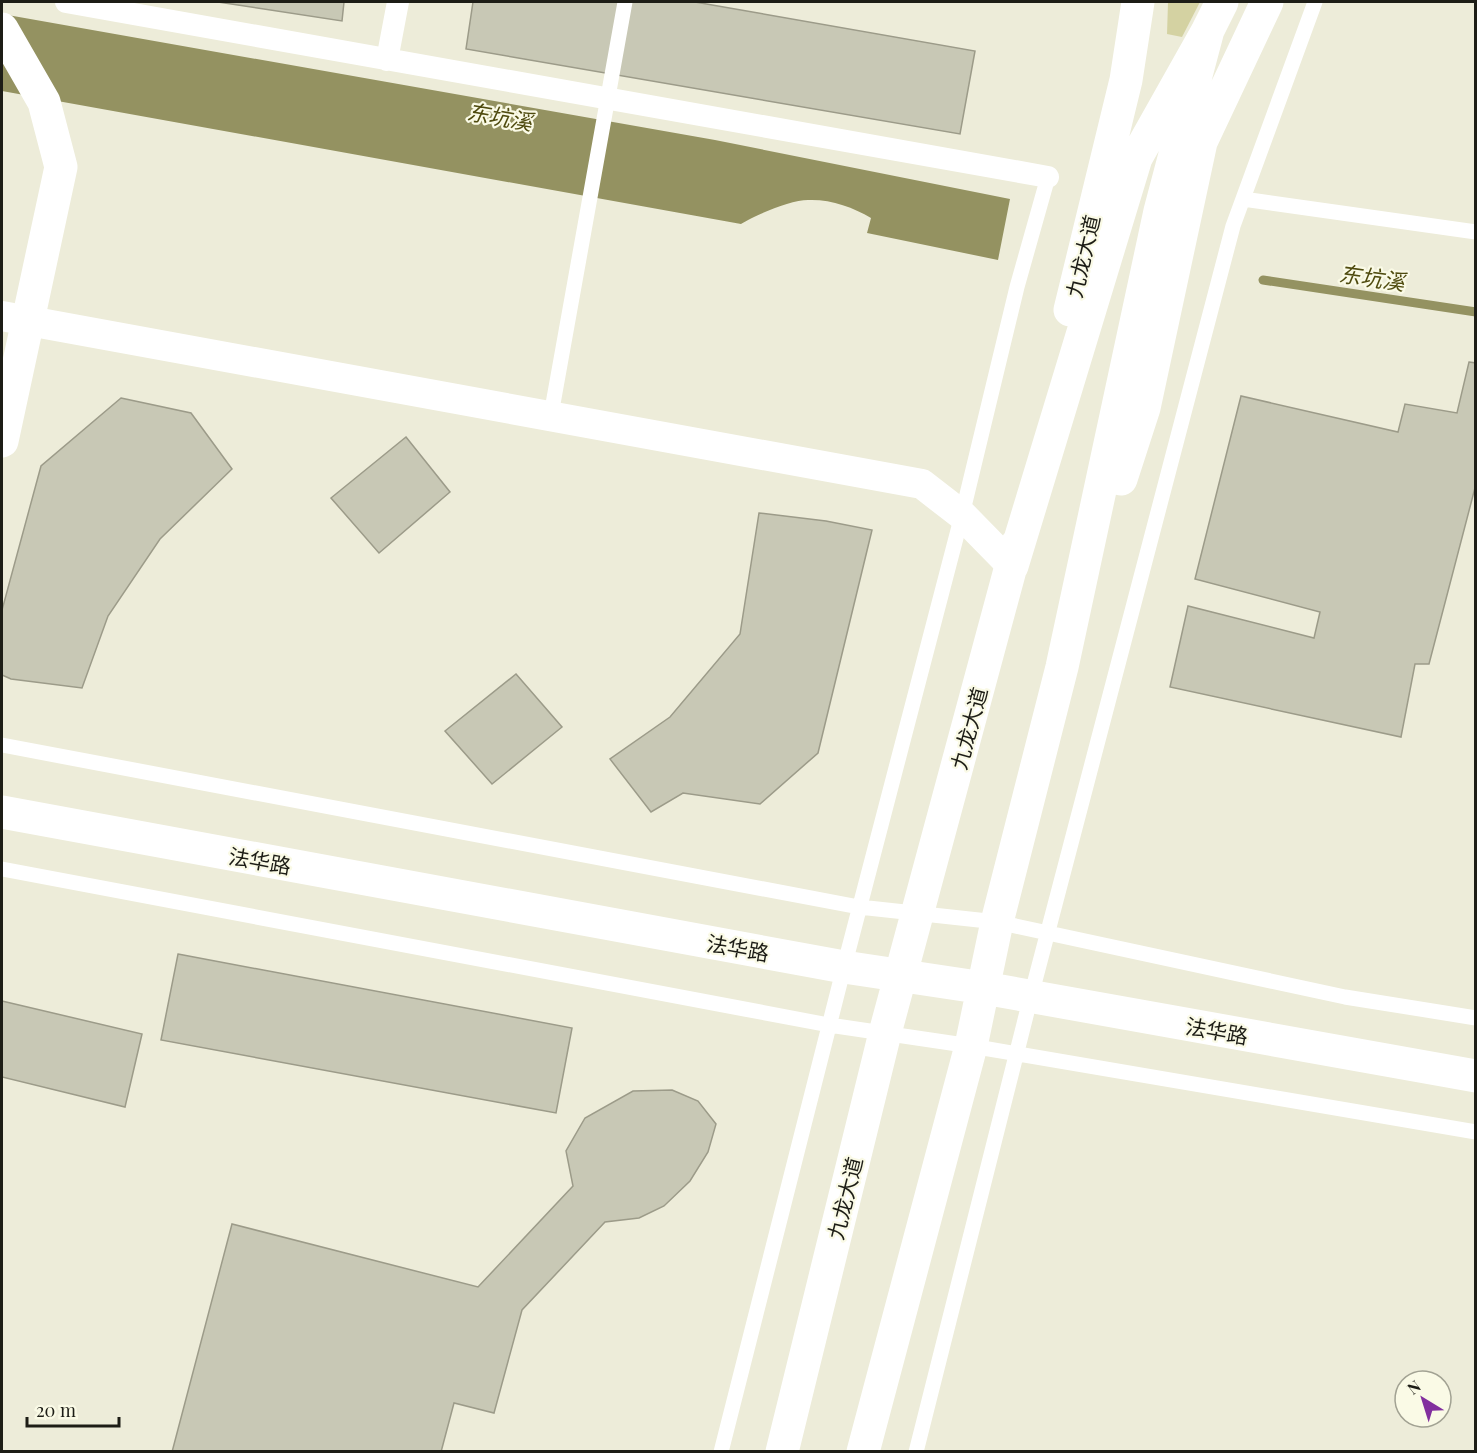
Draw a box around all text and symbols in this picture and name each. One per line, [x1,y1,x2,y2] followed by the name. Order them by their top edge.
[465,95,537,137] water label: 东坑溪
[1059,212,1105,300] street label: 九龙大道
[1337,258,1409,297] water label: 东坑溪
[944,684,992,772] street label: 九龙大道
[227,841,293,879] street label: 法华路
[705,928,771,966] street label: 法华路
[1184,1011,1250,1049] street label: 法华路
[820,1154,868,1242] street label: 九龙大道
[1393,1369,1453,1429] north arrow
[1402,1375,1425,1399] text: N
[27,1390,118,1428] scale bar
[36,1398,76,1422] text: 20 m

